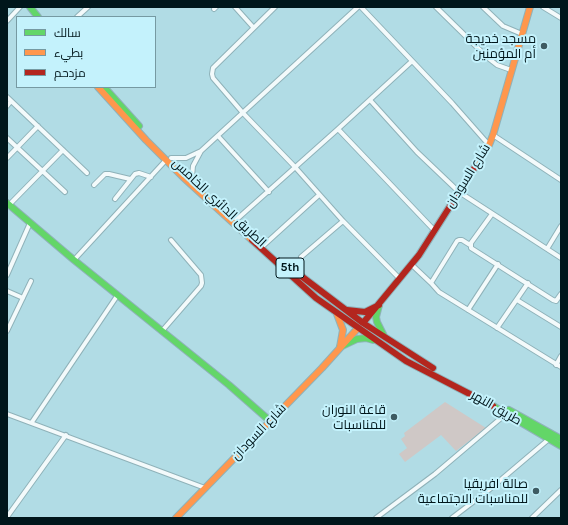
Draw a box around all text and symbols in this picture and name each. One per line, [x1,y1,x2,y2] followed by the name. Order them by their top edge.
[16,16,156,88] legend
[54,26,81,40] text: سالك
[466,31,536,62] place label: مسجد خديجة أم المؤمنين
[539,41,549,51] marker: مسجد خديجة أم المؤمنين
[54,46,83,60] text: بطيء
[54,66,86,80] text: مزدحم
[442,141,494,211] street label: شارع السودان
[169,155,269,251] street label: الطريق الدائري الخامس
[276,258,304,278] road number: 5th
[468,387,524,429] street label: طريق النهر
[228,401,290,463] street label: شارع السودان
[322,402,386,433] place label: قاعة النوران للمناسبات
[389,412,399,422] marker: قاعة النوران للمناسبات
[418,476,528,507] place label: صالة افريقيا للمناسبات الاجتماعية
[531,486,541,496] marker: صالة افريقيا للمناسبات الاجتماعية

